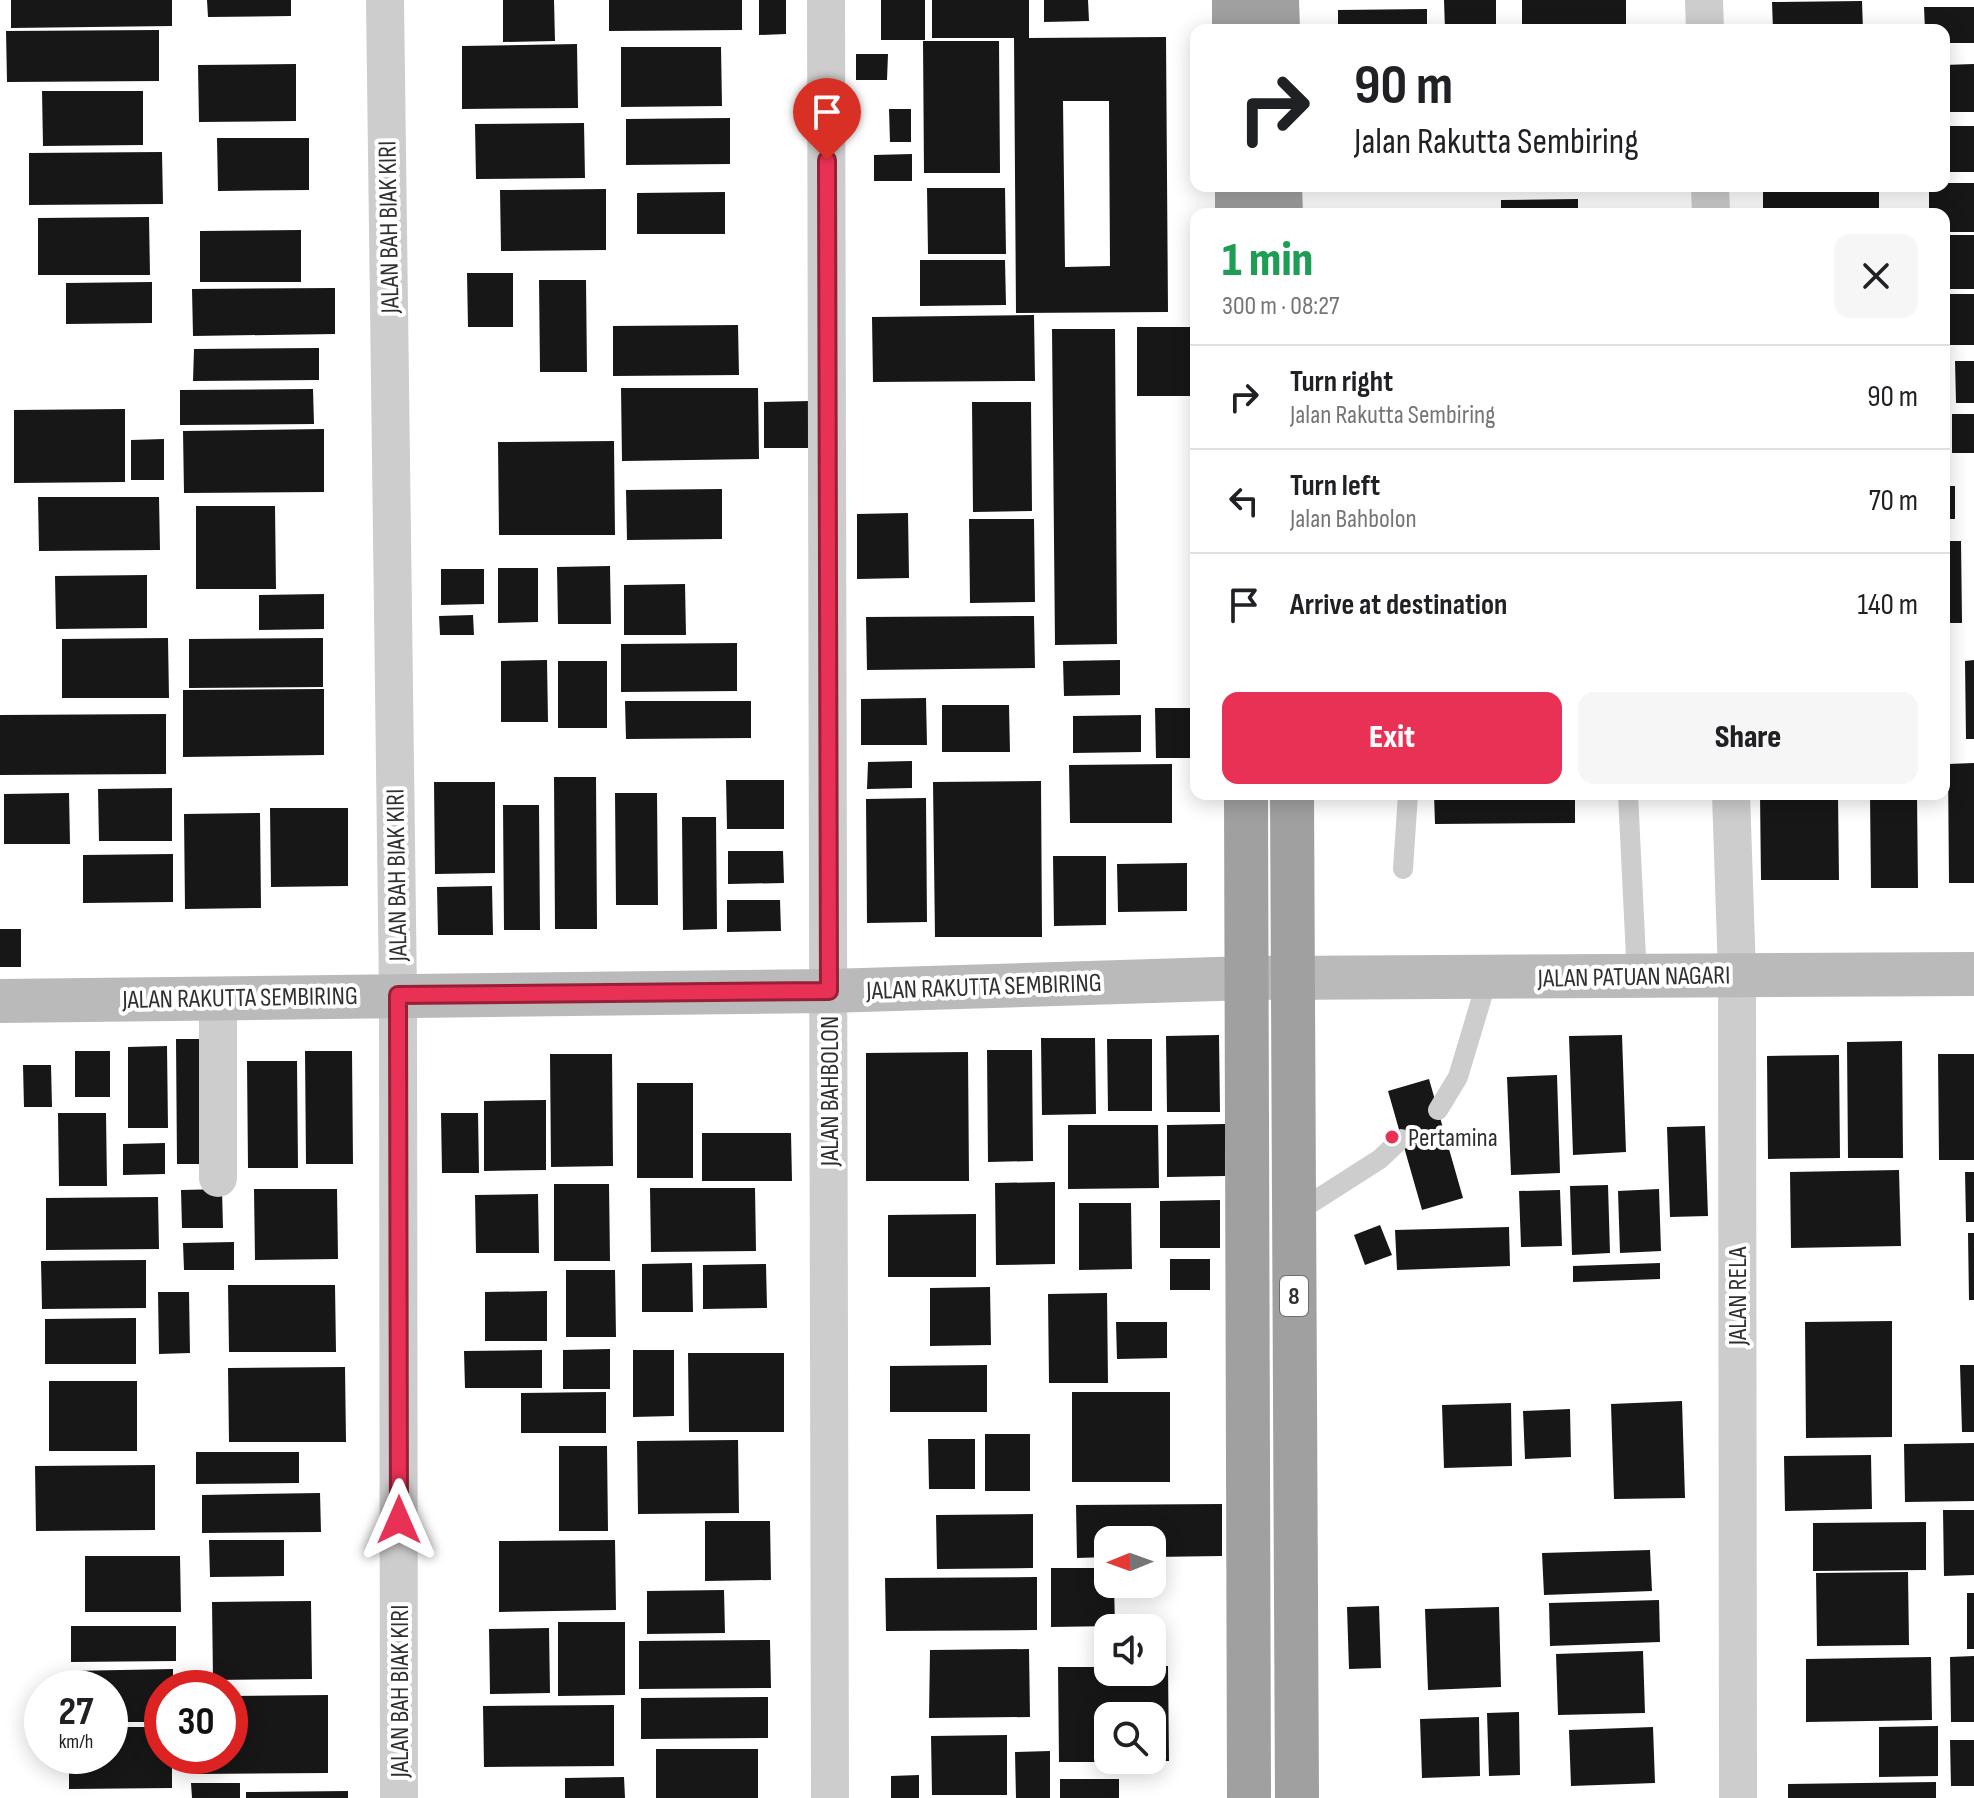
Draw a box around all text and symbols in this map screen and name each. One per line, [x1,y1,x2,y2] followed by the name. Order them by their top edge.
[1354,53,1453,120] text: 90 m
[1222,56,1326,160] icon: right
[793,78,861,160] pin
[805,90,849,134] icon: arrive
[1354,121,1639,164] text: Jalan Rakutta Sembiring
[372,140,407,315] street label: JALAN BAH BIAK KIRI
[1222,232,1313,289] text: 1 min
[1834,234,1918,318] button: close
[1222,291,1339,322] text: 300 m · 08:27
[1290,364,1393,400] text: Turn right
[1222,375,1266,419] icon: right
[1867,379,1918,415] text: 90 m
[1290,400,1495,431] text: Jalan Rakutta Sembiring
[1290,468,1380,504] text: Turn left
[1222,479,1266,523] icon: left
[1869,483,1918,519] text: 70 m
[1290,504,1417,535] text: Jalan Bahbolon
[1222,583,1266,627] icon: arrive
[1290,587,1507,623] text: Arrive at destination
[1858,587,1918,623] text: 140 m
[1222,692,1562,784] button: Exit
[1578,692,1918,784] button: Share
[380,788,415,963] street label: JALAN BAH BIAK KIRI
[1536,960,1731,995] street label: JALAN PATUAN NAGARI
[865,968,1102,1007] street label: JALAN RAKUTTA SEMBIRING
[121,981,358,1016] street label: JALAN RAKUTTA SEMBIRING
[815,1016,846,1167] street label: JALAN BAHBOLON
[1408,1123,1498,1154] place label: Pertamina
[1383,1128,1401,1146] marker: Pertamina
[1723,1246,1754,1346] street label: JALAN RELA
[1280,1276,1308,1316] road number: 8
[357,1478,441,1562] position arrow
[1094,1526,1166,1598] north arrow
[1094,1526,1166,1774] map controls
[385,1605,416,1778] street label: JALAN BAH BIAK KIRI
[1094,1614,1166,1686] button: sound
[144,1670,248,1774] speed limit sign: 30
[59,1688,93,1736] text: 27
[1094,1702,1166,1774] button: search
[59,1730,93,1754] text: km/h

